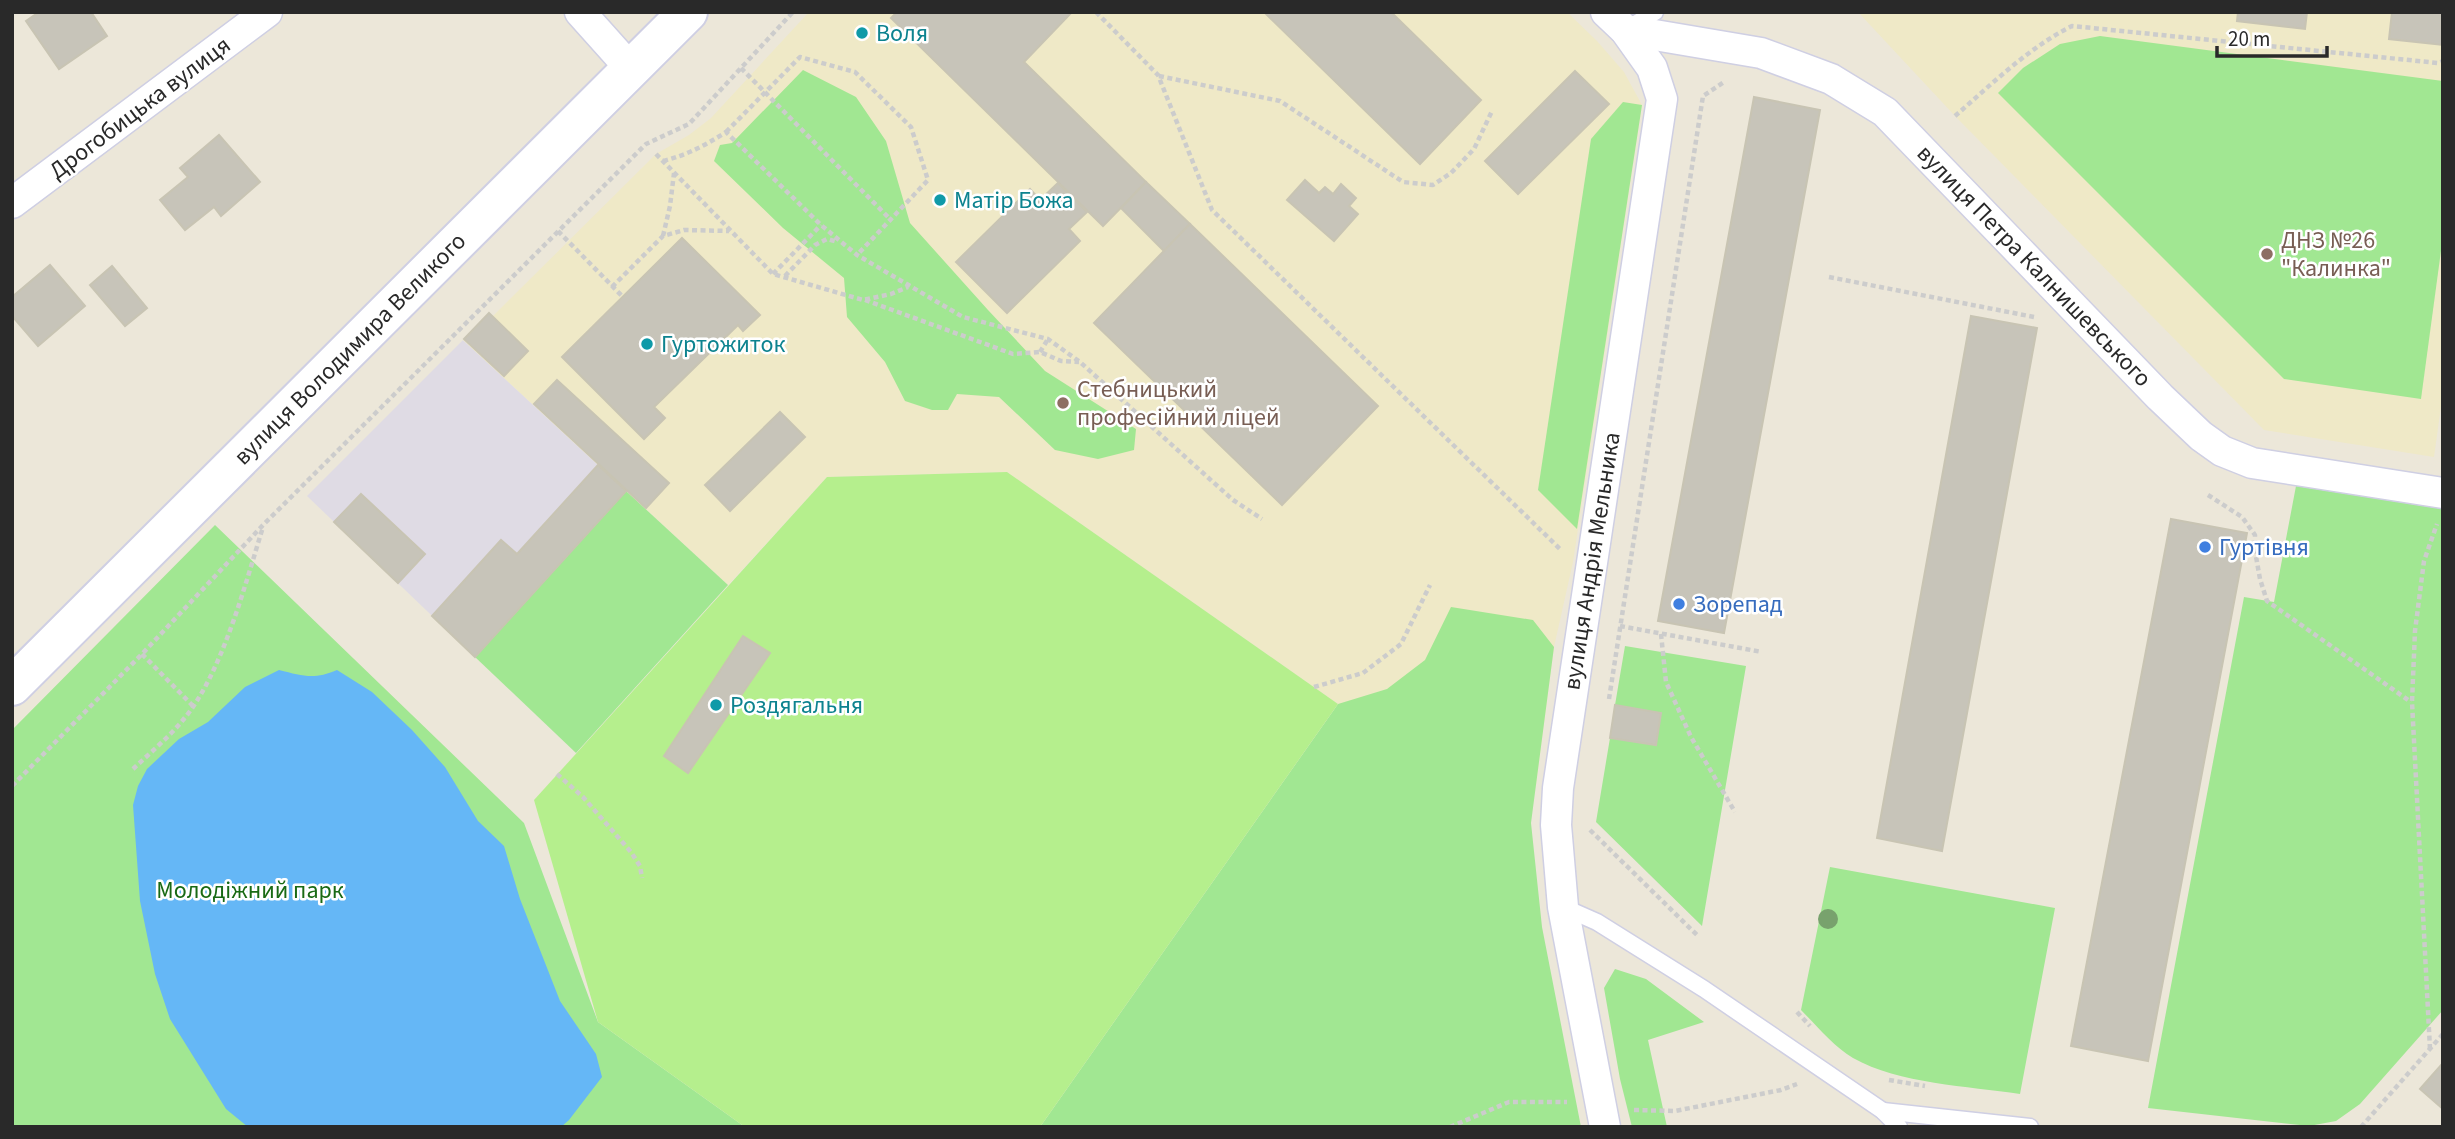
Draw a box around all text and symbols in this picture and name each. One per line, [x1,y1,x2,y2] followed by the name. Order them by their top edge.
[2217,14,2327,58] scale bar
[876,16,928,51] place label: Воля
[2228,24,2270,54] text: 20 m
[854,25,870,41] marker: Воля
[42,28,238,188] street label: Дрогобицька вулиця
[1909,137,2159,395] street label: вулиця Петра Калнишевського
[954,183,1074,218] place label: Матір Божа
[932,192,948,208] marker: Матір Божа
[2281,223,2391,286] place label: ДНЗ №26 "Калинка"
[226,225,474,473] street label: вулиця Володимира Великого
[2259,246,2275,262] marker: ДНЗ №26 "Калинка"
[661,327,785,362] place label: Гуртожиток
[639,336,655,352] marker: Гуртожиток
[1077,372,1279,435] place label: Стебницький професійний ліцей
[1055,395,1071,411] marker: Стебницький професійний ліцей
[1554,430,1630,692] street label: вулиця Андрія Мельника
[2219,530,2309,565] place label: Гуртівня
[2197,539,2213,555] marker: Гуртівня
[1693,587,1783,622] place label: Зорепад
[1671,596,1687,612] marker: Зорепад
[730,688,863,723] place label: Роздягальня
[708,697,724,713] marker: Роздягальня
[156,873,344,908] park label: Молодіжний парк

